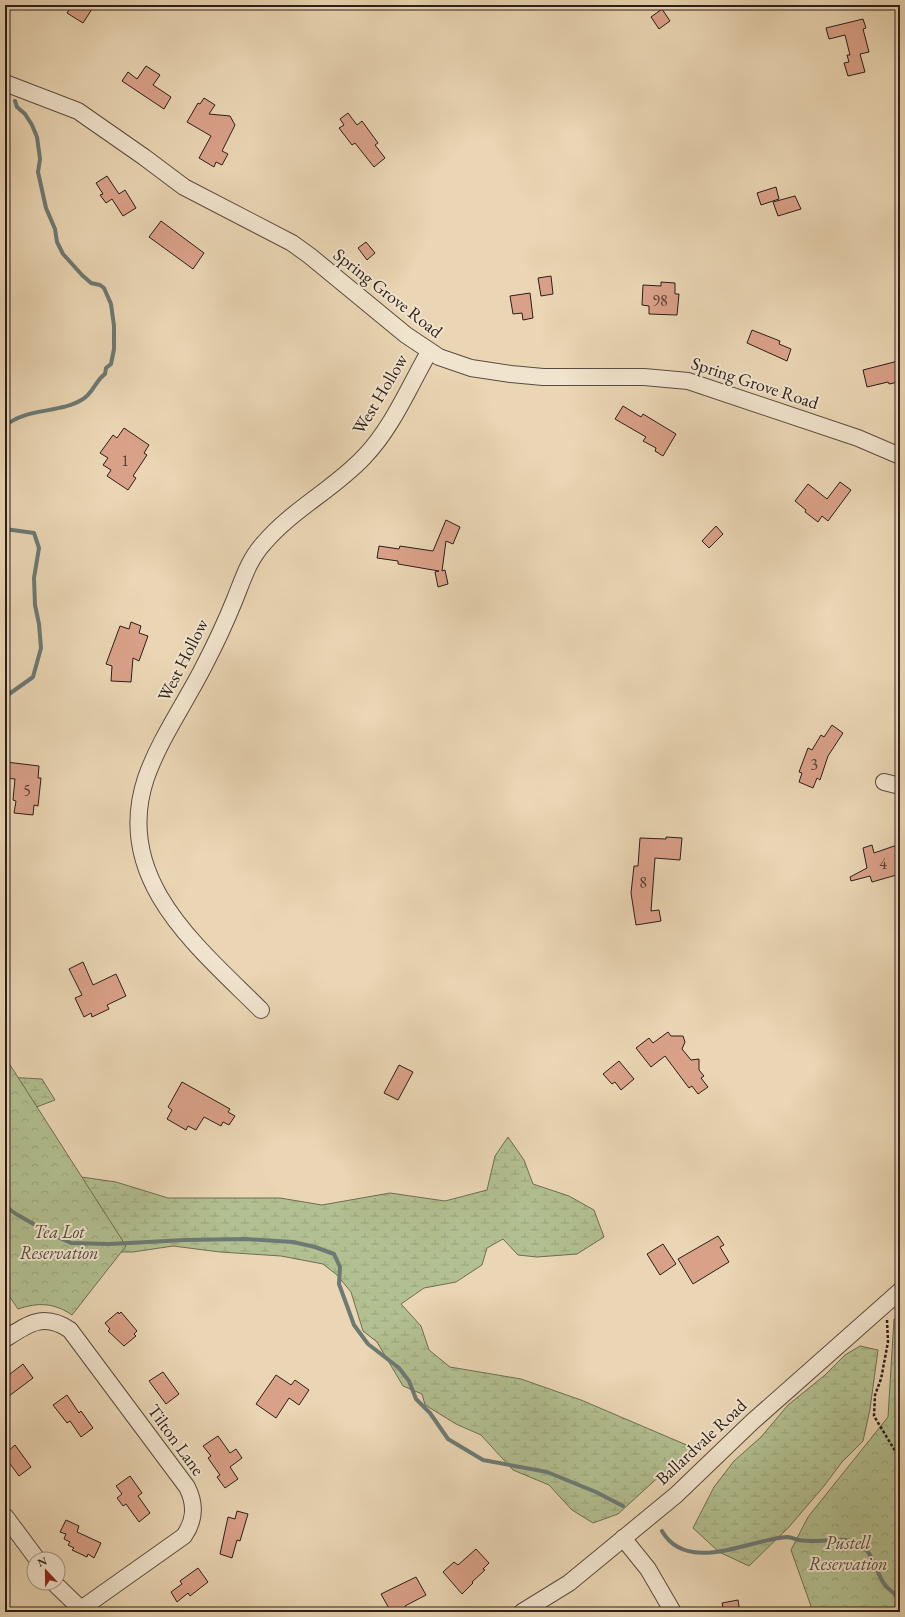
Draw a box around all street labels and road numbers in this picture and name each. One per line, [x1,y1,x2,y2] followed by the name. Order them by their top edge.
[329,243,448,343] street label: Spring Grove Road
[347,349,413,438] street label: West Hollow
[689,351,823,414] street label: Spring Grove Road
[152,614,213,705] street label: West Hollow
[650,1393,752,1490] street label: Ballardvale Road
[143,1399,210,1480] street label: Tilton Lane

